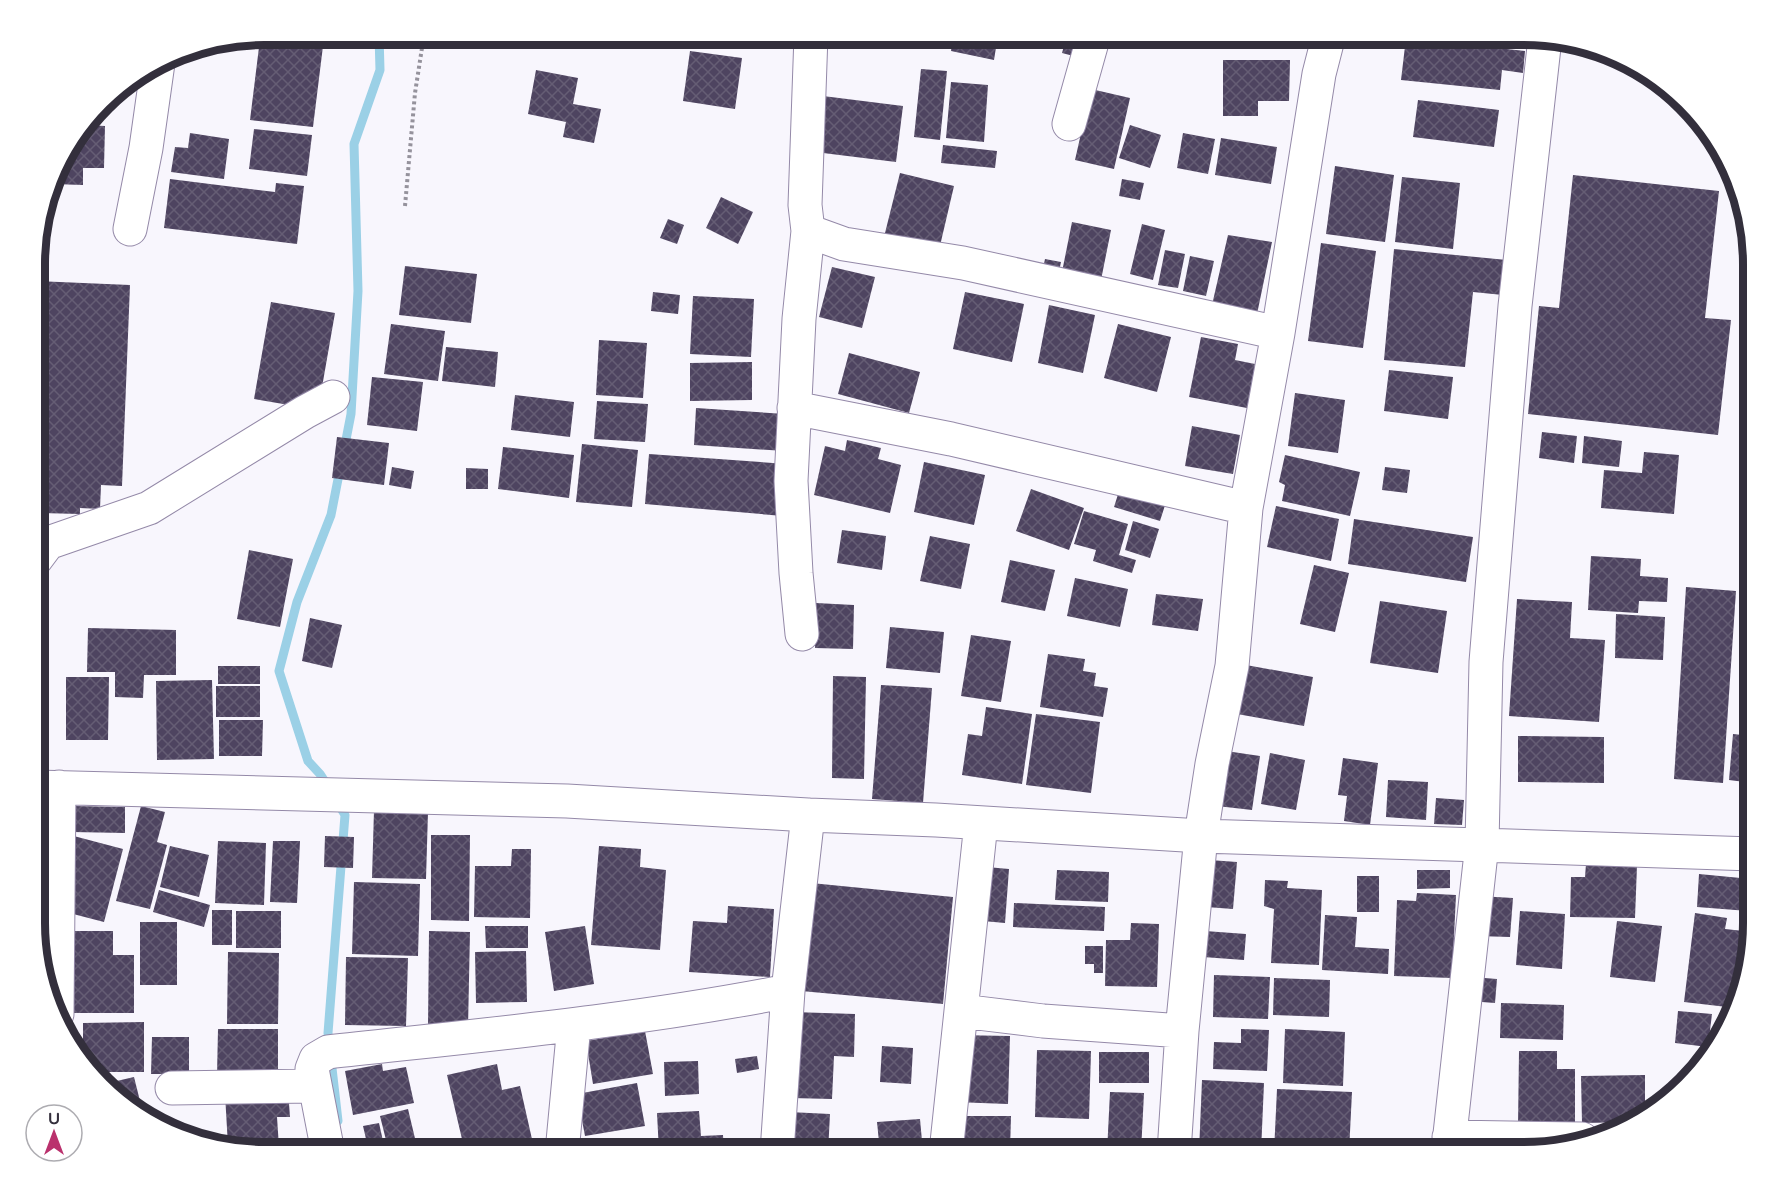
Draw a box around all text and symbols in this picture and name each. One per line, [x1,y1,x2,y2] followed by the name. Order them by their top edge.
[24,1103,84,1163] north arrow
[48,1109,60,1129] text: U

